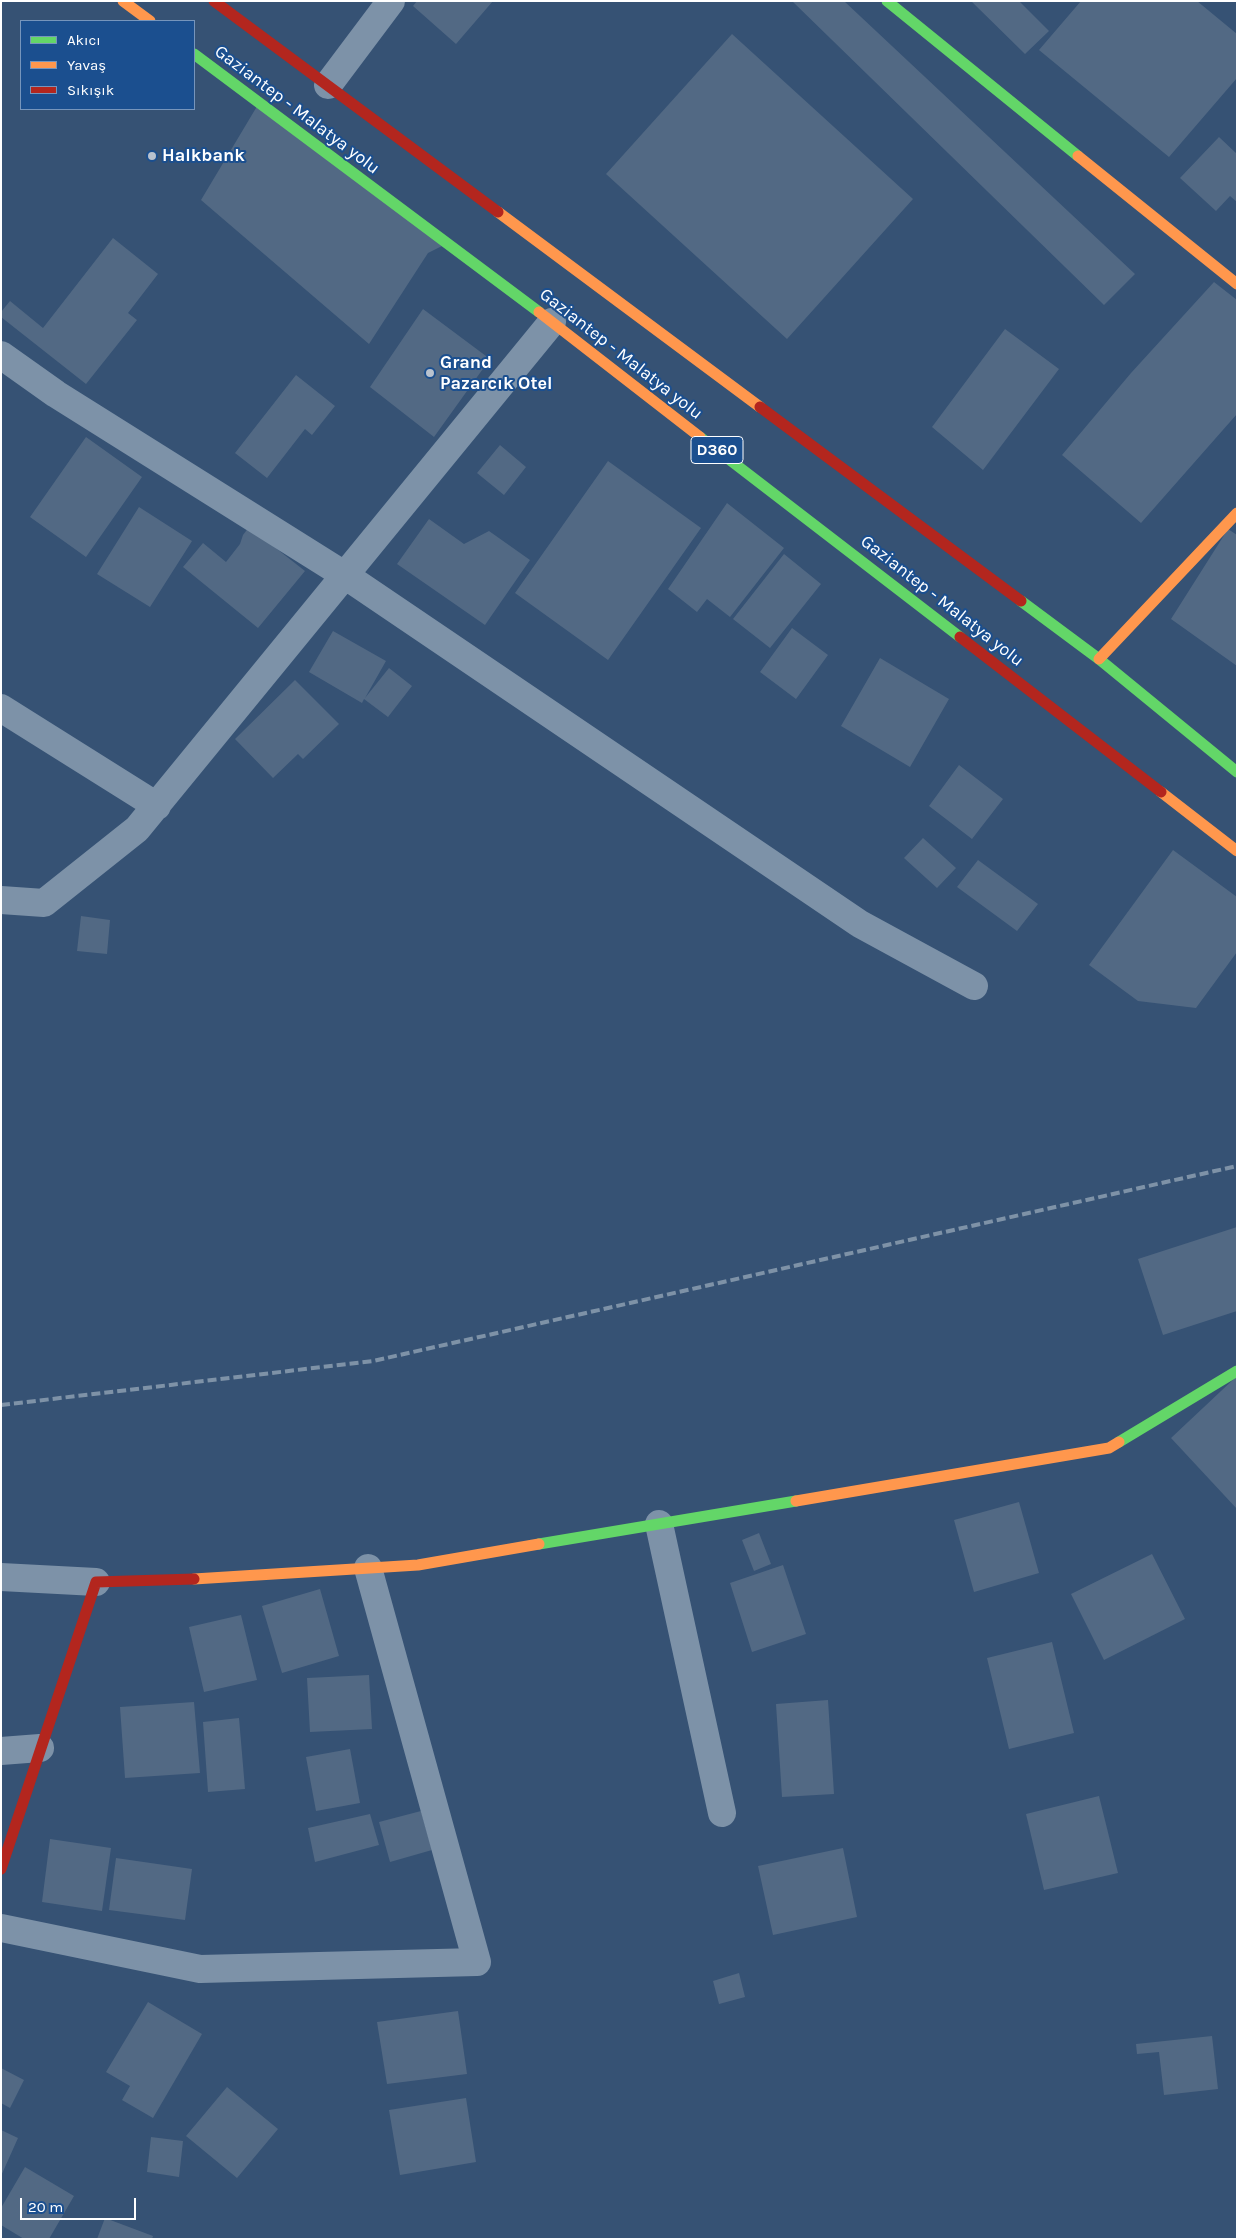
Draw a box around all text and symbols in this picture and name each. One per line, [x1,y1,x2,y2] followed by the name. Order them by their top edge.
[20,20,195,110] legend
[67,31,101,49] text: Akıcı
[210,41,384,179] street label: Gaziantep - Malatya yolu
[67,56,106,74] text: Yavaş
[67,81,114,99] text: Sıkışık
[162,145,245,167] place label: Halkbank
[146,150,158,162] marker: Halkbank
[535,284,707,424] street label: Gaziantep - Malatya yolu
[440,352,553,394] place label: Grand Pazarcık Otel
[424,367,436,379] marker: Grand Pazarcık Otel
[691,436,743,464] road number: D360
[856,531,1028,671] street label: Gaziantep - Malatya yolu
[22,2188,139,2220] scale bar
[28,2198,63,2216] text: 20 m

